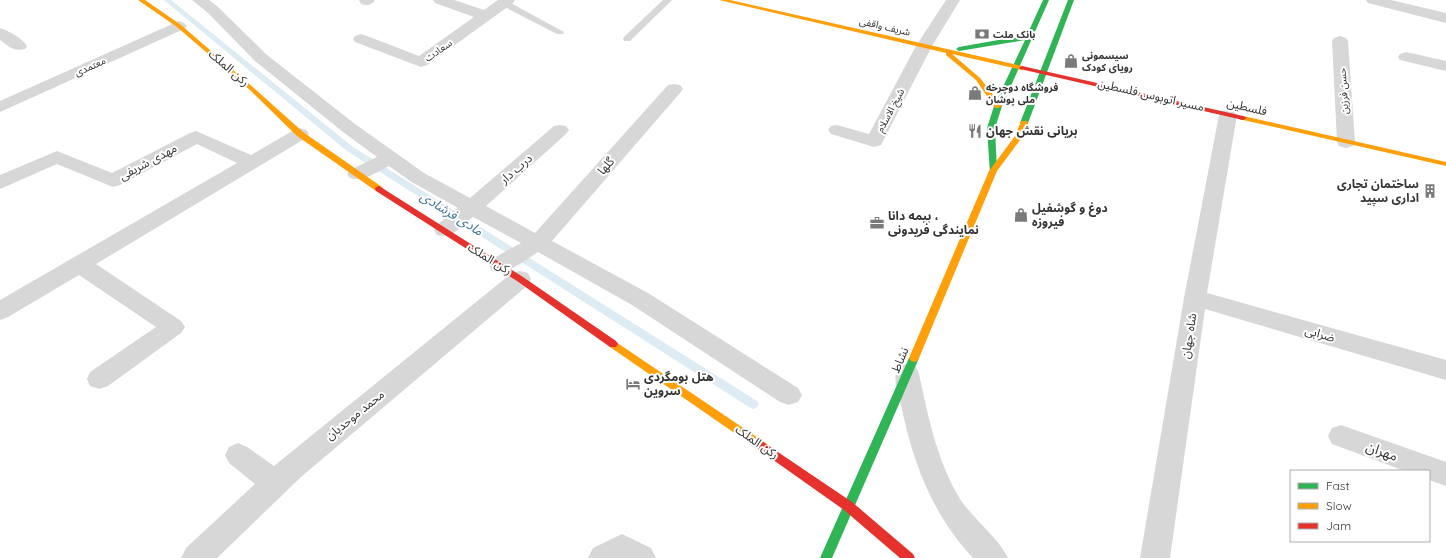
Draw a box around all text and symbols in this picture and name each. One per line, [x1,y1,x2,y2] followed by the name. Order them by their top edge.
[858,14,912,39] street label: شریف واقفی
[974,26,990,42] bank icon: بانک ملت
[993,28,1036,41] place label: بانک ملت
[422,36,455,65] street label: سعادت
[206,46,253,89] street label: رکن الملک
[1082,49,1133,74] place label: سیسمونی رویای کودک
[1063,53,1079,69] shop icon: سیسمونی رویای کودک
[73,54,108,79] street label: معتمدی
[1336,67,1351,115] street label: حسن فرزین
[1096,75,1206,114] street label: مسیر اتوبوس فلسطین
[986,81,1058,107] place label: فروشگاه دوچرخه ملی پوشان
[967,85,983,101] shop icon: فروشگاه دوچرخه ملی پوشان
[874,86,909,135] street label: شیخ الاسلام
[1225,95,1269,118] street label: فلسطین
[967,123,983,139] restaurant icon: بریانی نقش جهان
[986,123,1078,138] place label: بریانی نقش جهان
[116,140,179,183] street label: مهدی شریفی
[496,150,535,188] street label: درب دار
[594,153,618,177] street label: گلها
[1337,176,1419,207] place label: ساختمان تجاری اداری سپید
[1422,183,1438,199] building icon: ساختمان تجاری اداری سپید
[417,187,486,239] water label: مادی فرشادی
[1032,200,1108,229] place label: دوغ و گوشفیل فیروزه
[1013,207,1029,223] shop icon: دوغ و گوشفیل فیروزه
[888,208,979,237] place label: بیمه دانا ، نمایندگی فریدونی
[869,215,885,231] office icon: بیمه دانا ، نمایندگی فریدونی
[465,239,515,278] street label: رکن الملک
[1178,312,1200,360] street label: شاه جهان
[1304,322,1337,345] street label: ضرابی
[887,345,912,375] street label: نشاط
[644,369,714,398] place label: هتل بومگردی سروین
[625,376,641,392] hotel icon: هتل بومگردی سروین
[322,386,387,443] street label: محمد موحدیان
[733,421,782,462] street label: رکن الملک
[1364,437,1400,465] street label: مهران
[1290,470,1430,542] legend
[1326,478,1350,493] text: Fast
[1326,498,1352,513] text: Slow
[1326,518,1351,533] text: Jam

